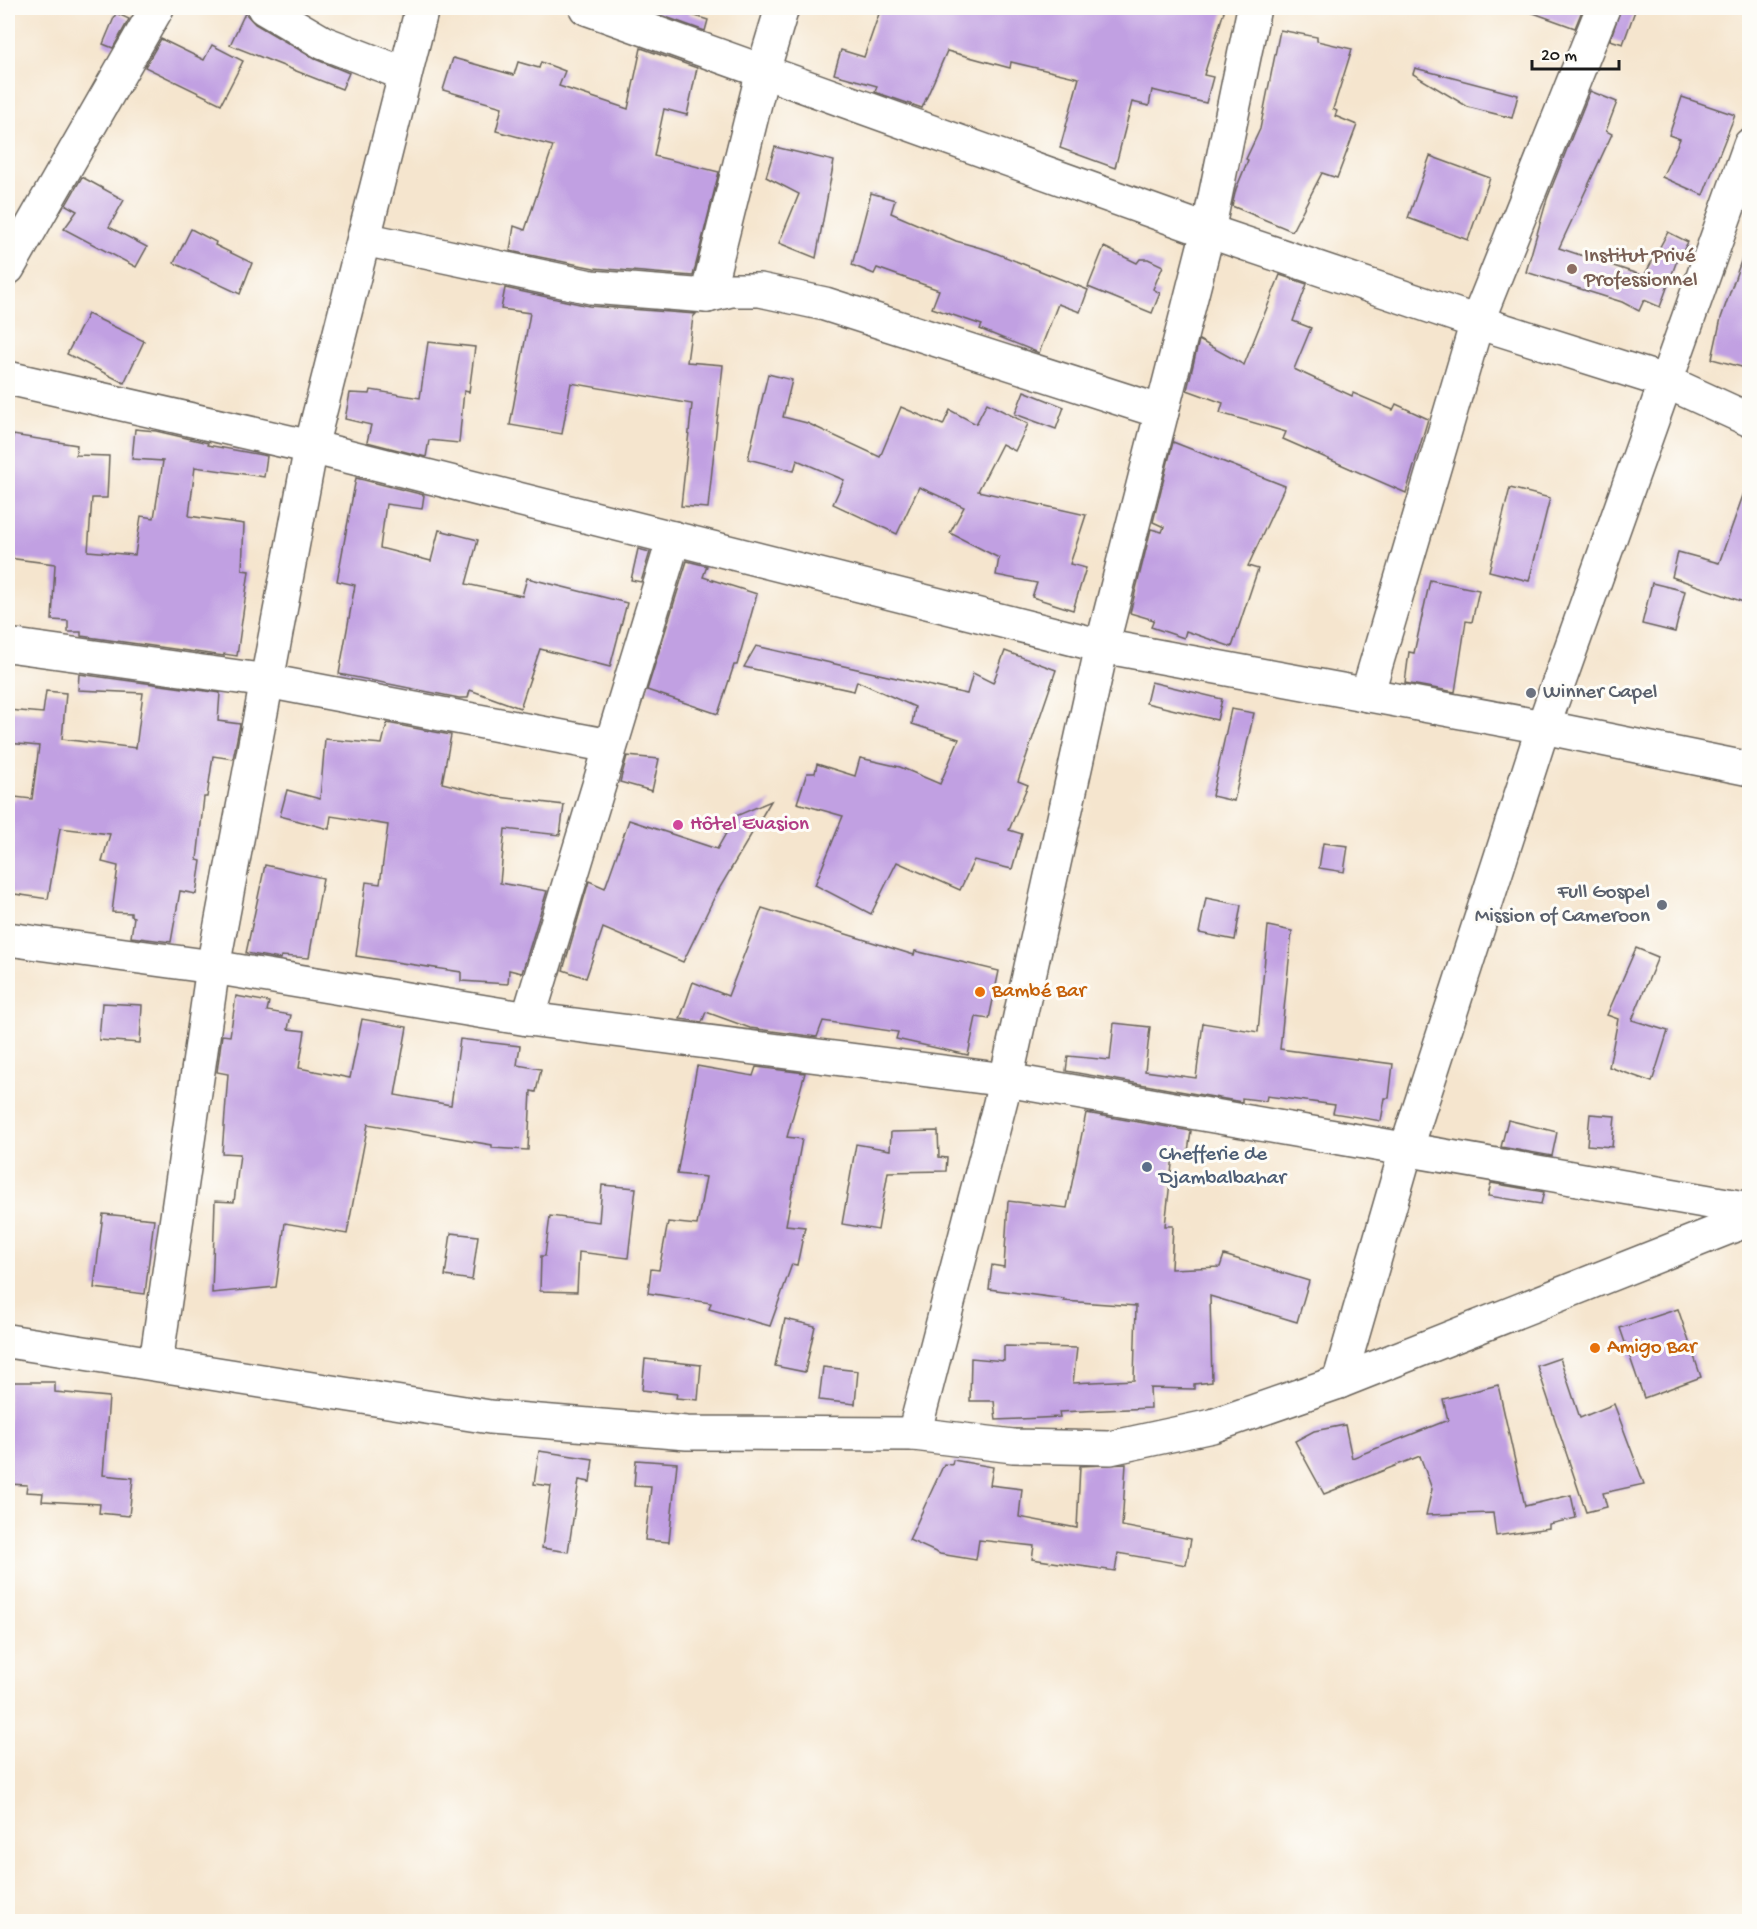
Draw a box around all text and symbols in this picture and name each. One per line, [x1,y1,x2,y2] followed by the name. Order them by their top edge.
[1532,33,1619,71] scale bar
[1541,46,1577,67] text: 20 m
[1583,245,1698,294] place label: Institut Privé Professionnel
[1565,262,1579,276] marker: Institut Privé Professionnel
[1543,681,1657,706] place label: Winner Capel
[1524,686,1538,700] marker: Winner Capel
[690,813,809,838] place label: Hôtel Evasion
[671,818,685,832] marker: Hôtel Evasion
[1475,881,1650,930] place label: Full Gospel Mission of Cameroon
[1655,898,1669,912] marker: Full Gospel Mission of Cameroon
[991,980,1088,1005] place label: Bambé Bar
[973,985,987,999] marker: Bambé Bar
[1157,1143,1287,1192] place label: Chefferie de Djambalbahar
[1140,1160,1154,1174] marker: Chefferie de Djambalbahar
[1607,1336,1698,1361] place label: Amigo Bar
[1588,1341,1602,1355] marker: Amigo Bar

